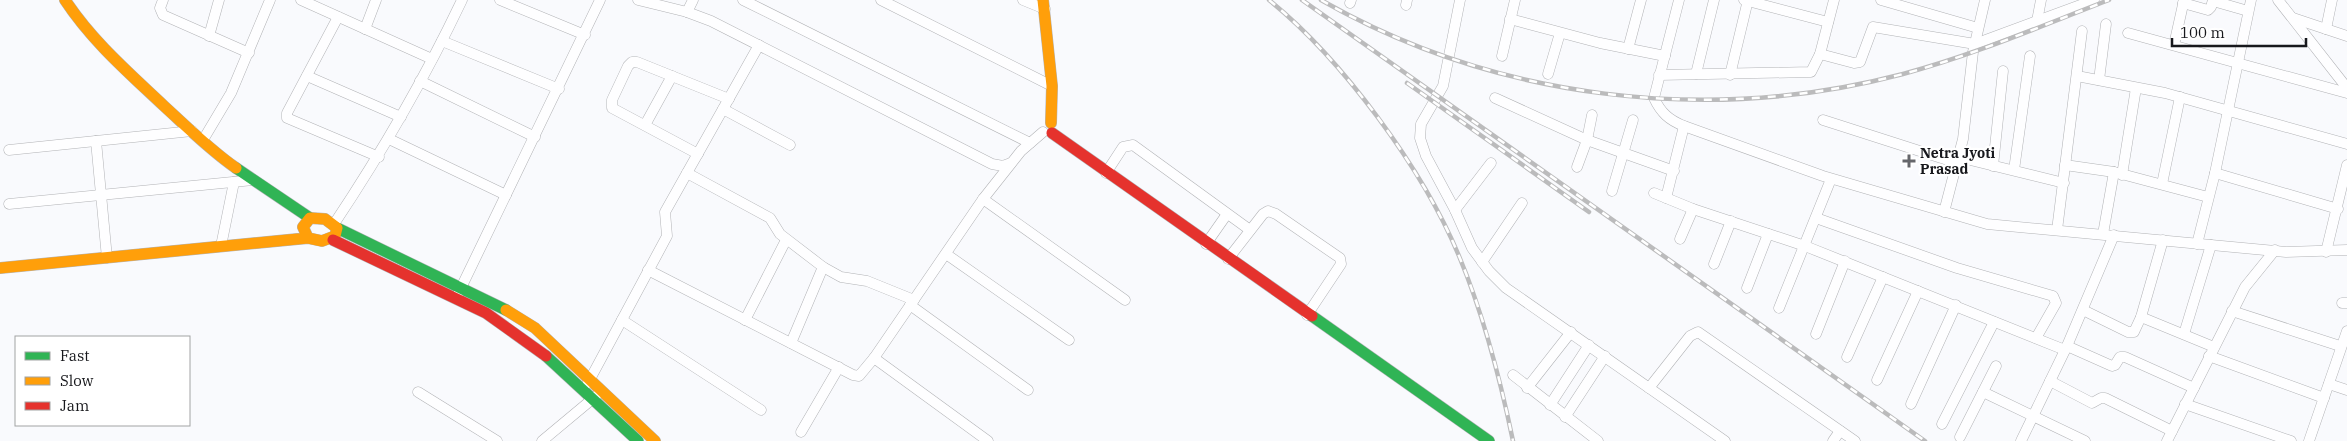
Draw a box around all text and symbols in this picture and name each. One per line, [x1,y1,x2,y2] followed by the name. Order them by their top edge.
[2172,15,2306,47] scale bar
[2180,23,2225,42] text: 100 m
[1920,144,1996,178] place label: Netra Jyoti Prasad
[1902,154,1916,168] marker: Netra Jyoti Prasad
[15,336,190,426] legend
[60,346,90,365] text: Fast
[60,371,94,390] text: Slow
[60,396,89,415] text: Jam

